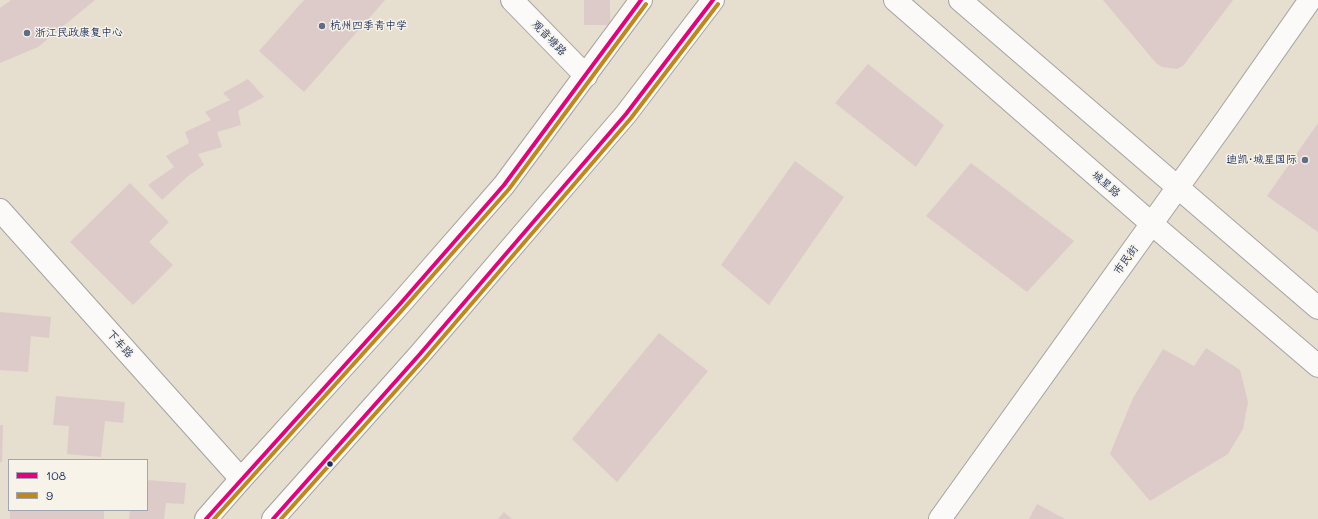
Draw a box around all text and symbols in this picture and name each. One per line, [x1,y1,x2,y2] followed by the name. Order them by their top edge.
[529,18,569,58] street label: 观音塘路
[330,19,407,33] place label: 杭州四季青中学
[317,21,327,31] marker: 杭州四季青中学
[35,26,123,40] place label: 浙江民政康复中心
[22,28,32,38] marker: 浙江民政康复中心
[1226,153,1297,167] place label: 迪凯·城星国际
[1300,155,1310,165] marker: 迪凯·城星国际
[1089,168,1123,200] street label: 城星路
[1111,243,1141,277] street label: 市民街
[104,327,136,361] street label: 下车路
[8,459,148,511] legend
[325,459,335,469] unlabelled marker
[46,467,66,483] text: 108
[46,487,53,503] text: 9

